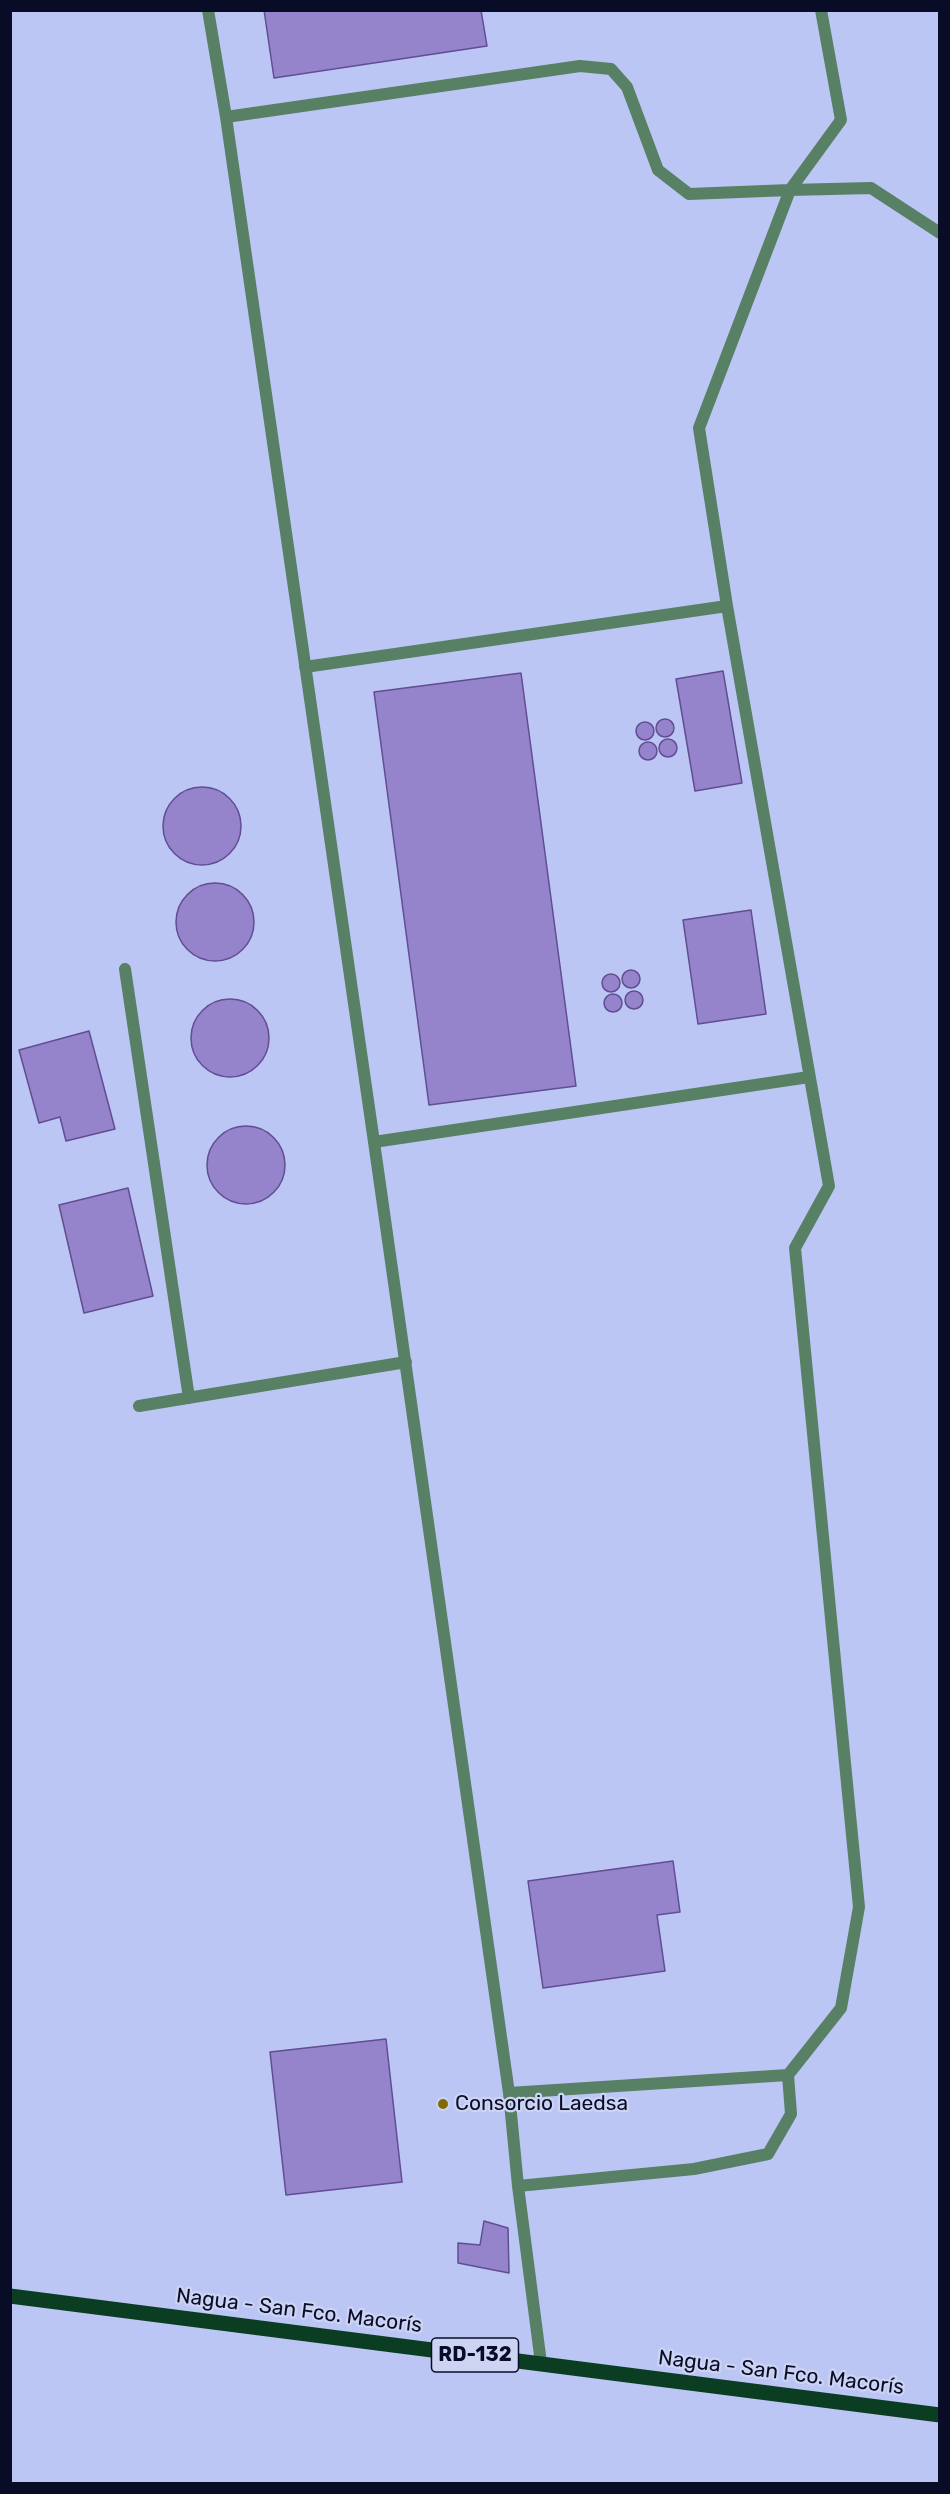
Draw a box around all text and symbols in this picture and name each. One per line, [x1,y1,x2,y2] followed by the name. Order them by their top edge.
[455,2091,628,2117] place label: Consorcio Laedsa
[436,2097,450,2111] marker: Consorcio Laedsa
[175,2283,423,2339] street label: Nagua - San Fco. Macorís
[432,2338,518,2372] road number: RD-132
[657,2345,905,2401] street label: Nagua - San Fco. Macorís

